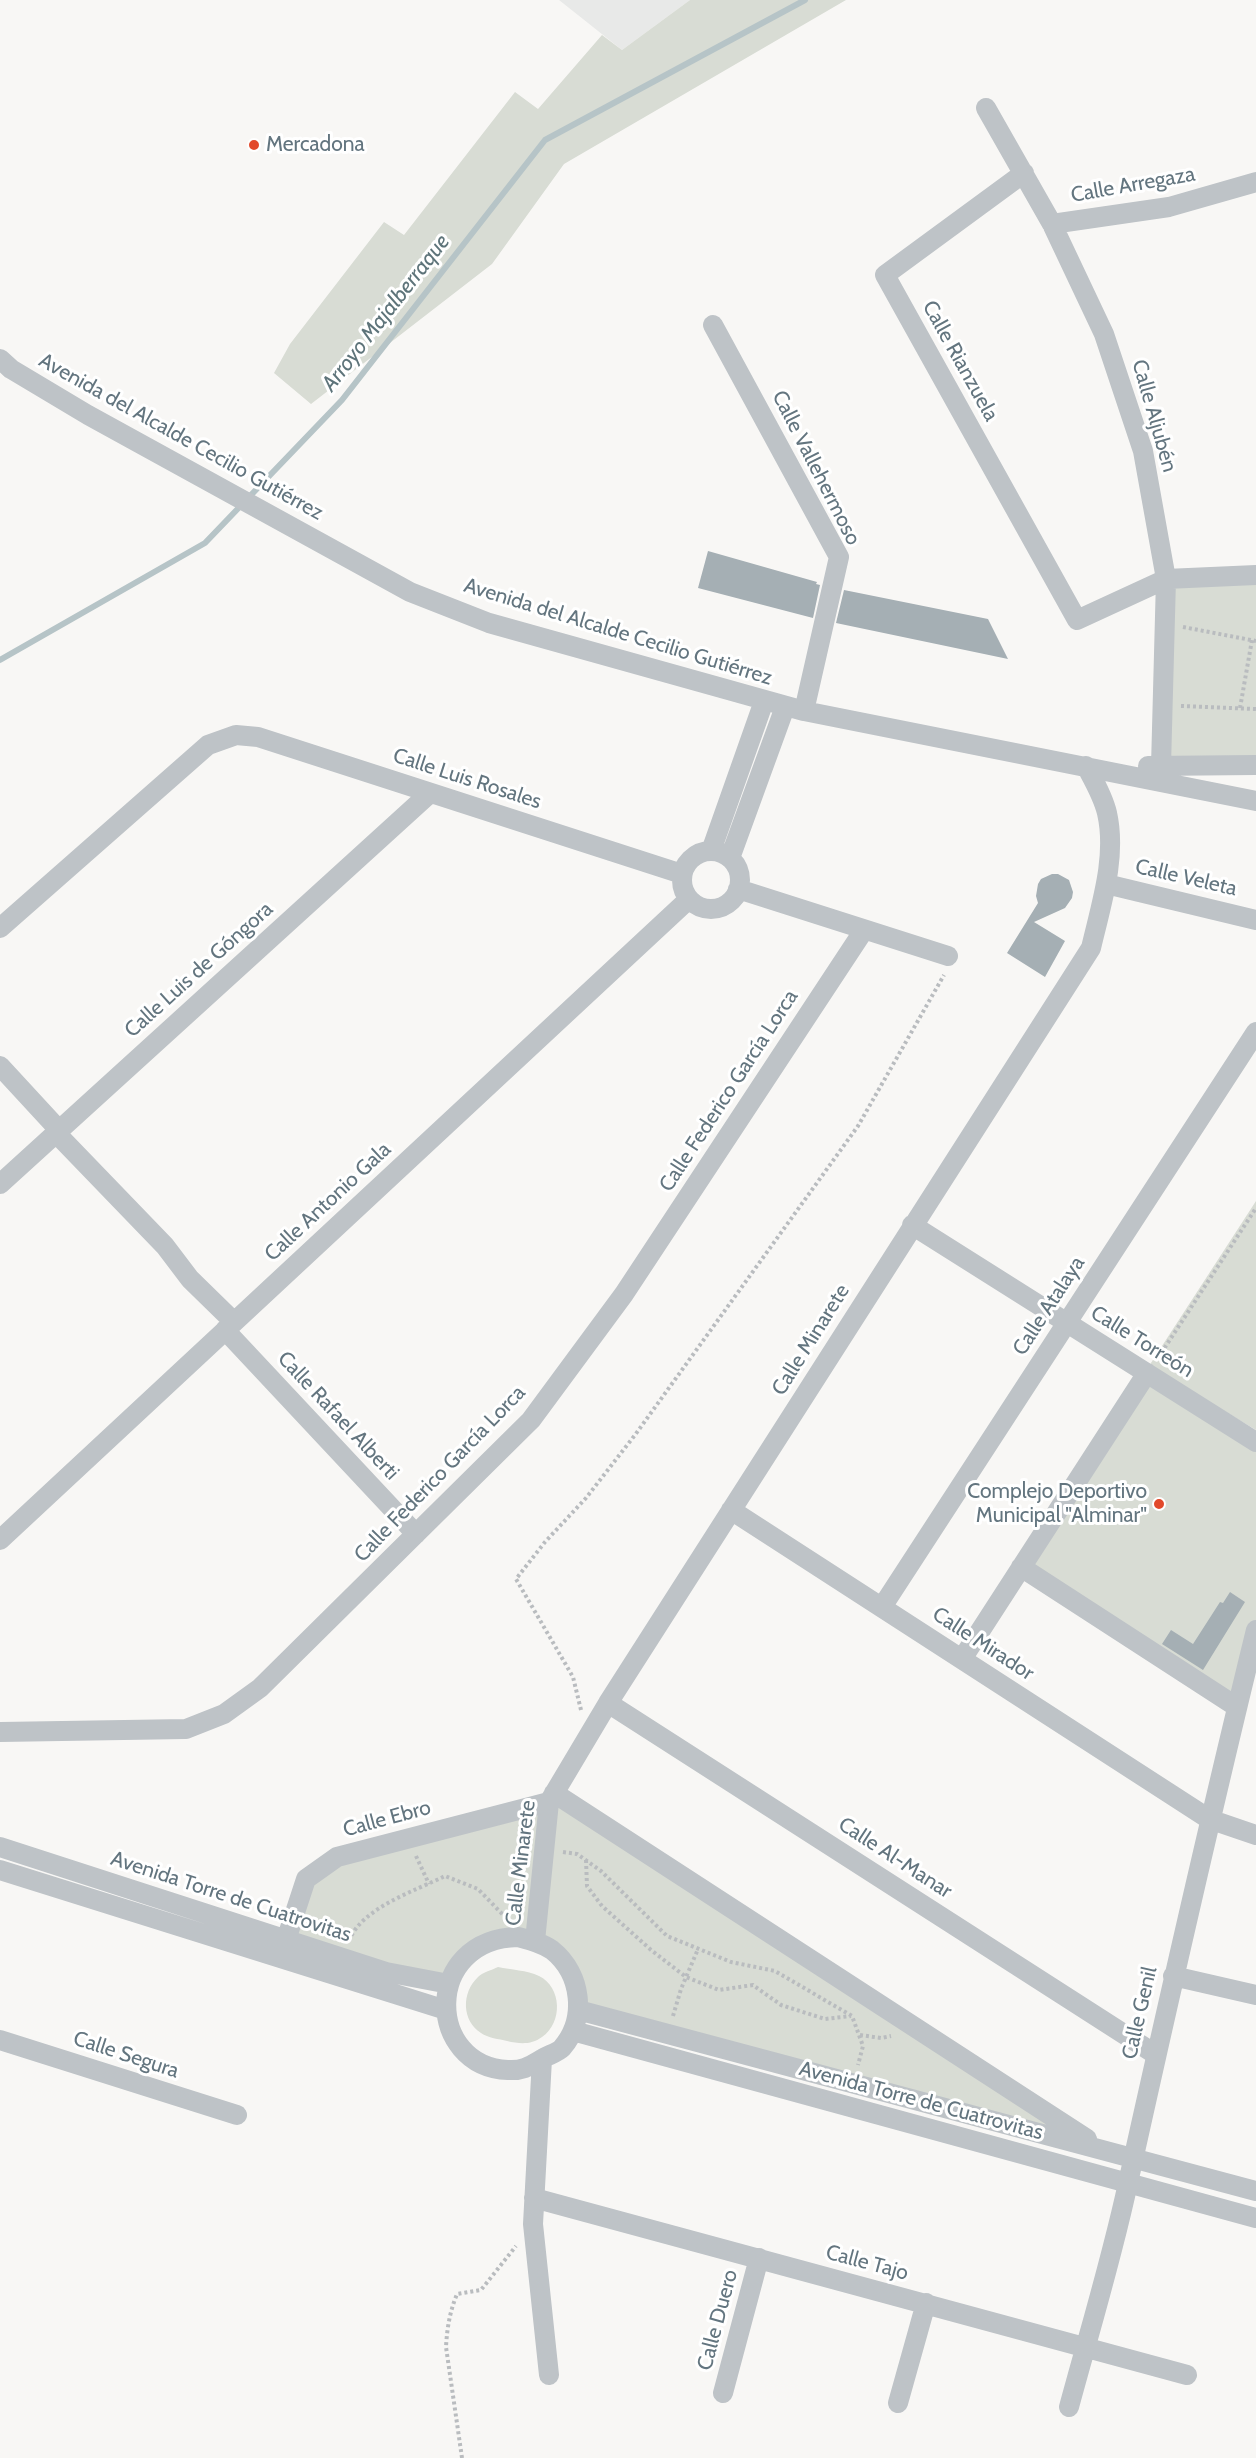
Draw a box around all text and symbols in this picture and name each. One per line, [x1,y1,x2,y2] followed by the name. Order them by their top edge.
[266,132,365,158] place label: Mercadona
[247,138,261,152] marker: Mercadona
[1069,162,1197,208] street label: Calle Arregaza
[317,229,455,397] water label: Arroyo Majalberraque
[917,296,1003,426] street label: Calle Rianzuela
[35,348,327,526] street label: Avenida del Alcalde Cecilio Gutiérrez
[1126,357,1182,475] street label: Calle Aljubén
[766,387,866,549] street label: Calle Vallehermoso
[461,573,775,691] street label: Avenida del Alcalde Cecilio Gutiérrez
[390,743,544,815] street label: Calle Luis Rosales
[1133,854,1239,902] street label: Calle Veleta
[120,897,278,1043] street label: Calle Luis de Góngora
[654,985,804,1197] street label: Calle Federico García Lorca
[260,1137,396,1267] street label: Calle Antonio Gala
[1008,1252,1090,1360] street label: Calle Atalaya
[767,1280,855,1400] street label: Calle Minarete
[1086,1300,1198,1384] street label: Calle Torreón
[272,1347,404,1485] street label: Calle Rafael Alberti
[349,1381,531,1567] street label: Calle Federico García Lorca
[967,1479,1147,1529] place label: Complejo Deportivo Municipal "Alminar"
[1152,1497,1166,1511] marker: Complejo Deportivo Municipal "Alminar"
[927,1602,1039,1686] street label: Calle Mirador
[341,1795,433,1843] street label: Calle Ebro
[501,1799,541,1927] street label: Calle Minarete
[833,1812,957,1904] street label: Calle Al-Manar
[108,1846,354,1948] street label: Avenida Torre de Cuatrovitas
[1117,1964,1163,2062] street label: Calle Genil
[70,2026,182,2084] street label: Calle Segura
[796,2056,1046,2146] street label: Avenida Torre de Cuatrovitas
[823,2240,911,2286] street label: Calle Tajo
[692,2267,744,2373] street label: Calle Duero

